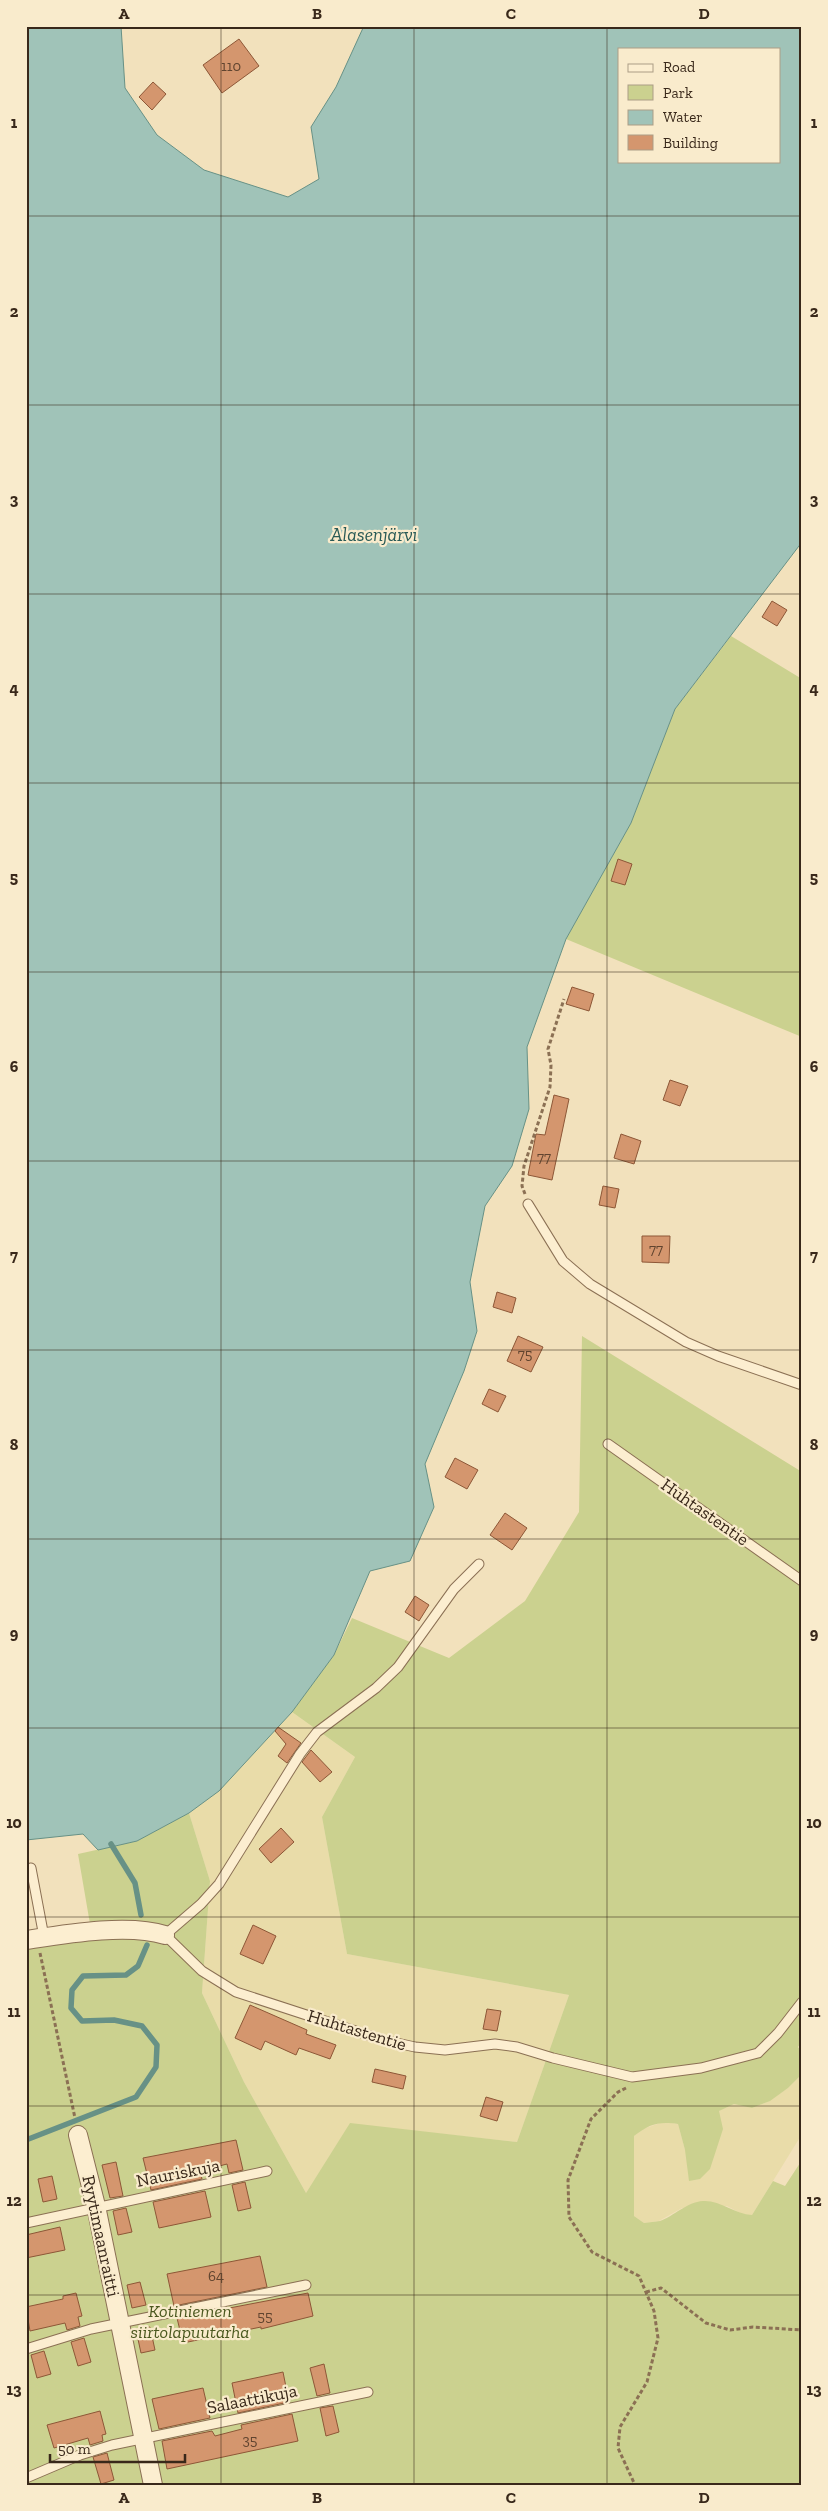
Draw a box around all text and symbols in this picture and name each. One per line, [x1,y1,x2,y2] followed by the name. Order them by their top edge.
[119,4,130,23] text: A
[312,4,322,23] text: B
[506,4,516,23] text: C
[698,4,710,23] text: D
[618,48,780,162] legend
[221,57,241,75] house number: 110
[663,58,696,76] text: Road
[663,84,693,102] text: Park
[663,108,703,126] text: Water
[11,113,18,132] text: 1
[811,113,818,132] text: 1
[663,134,718,152] text: Building
[10,302,19,321] text: 2
[810,302,819,321] text: 2
[10,490,19,509] text: 3
[810,490,819,509] text: 3
[330,523,418,546] water label: Alasenjärvi
[9,679,19,698] text: 4
[809,679,819,698] text: 4
[10,868,18,887] text: 5
[810,868,818,887] text: 5
[10,1057,19,1076] text: 6
[810,1057,819,1076] text: 6
[537,1148,551,1166] house number: 77
[649,1240,663,1258] house number: 77
[10,1246,18,1265] text: 7
[810,1246,818,1265] text: 7
[518,1345,533,1363] house number: 75
[10,1435,19,1454] text: 8
[810,1435,819,1454] text: 8
[657,1474,753,1550] street label: Huhtastentie
[10,1624,19,1643] text: 9
[810,1624,819,1643] text: 9
[6,1813,22,1832] text: 10
[806,1813,822,1832] text: 10
[8,2002,21,2021] text: 11
[808,2002,821,2021] text: 11
[305,2005,409,2055] street label: Huhtastentie
[134,2154,222,2192] street label: Nauriskuja
[77,2173,125,2299] street label: Ryytimaanraitti
[6,2191,22,2210] text: 12
[806,2191,822,2210] text: 12
[208,2267,224,2285] house number: 64
[131,2300,249,2343] park label: Kotiniemen siirtolapuutarha
[257,2307,273,2325] house number: 55
[205,2379,299,2419] street label: Salaattikuja
[7,2380,22,2399] text: 13
[807,2380,822,2399] text: 13
[50,2431,185,2463] scale bar
[242,2431,258,2449] house number: 35
[58,2440,91,2458] text: 50 m
[119,2488,130,2507] text: A
[312,2488,322,2507] text: B
[506,2488,516,2507] text: C
[698,2488,710,2507] text: D

